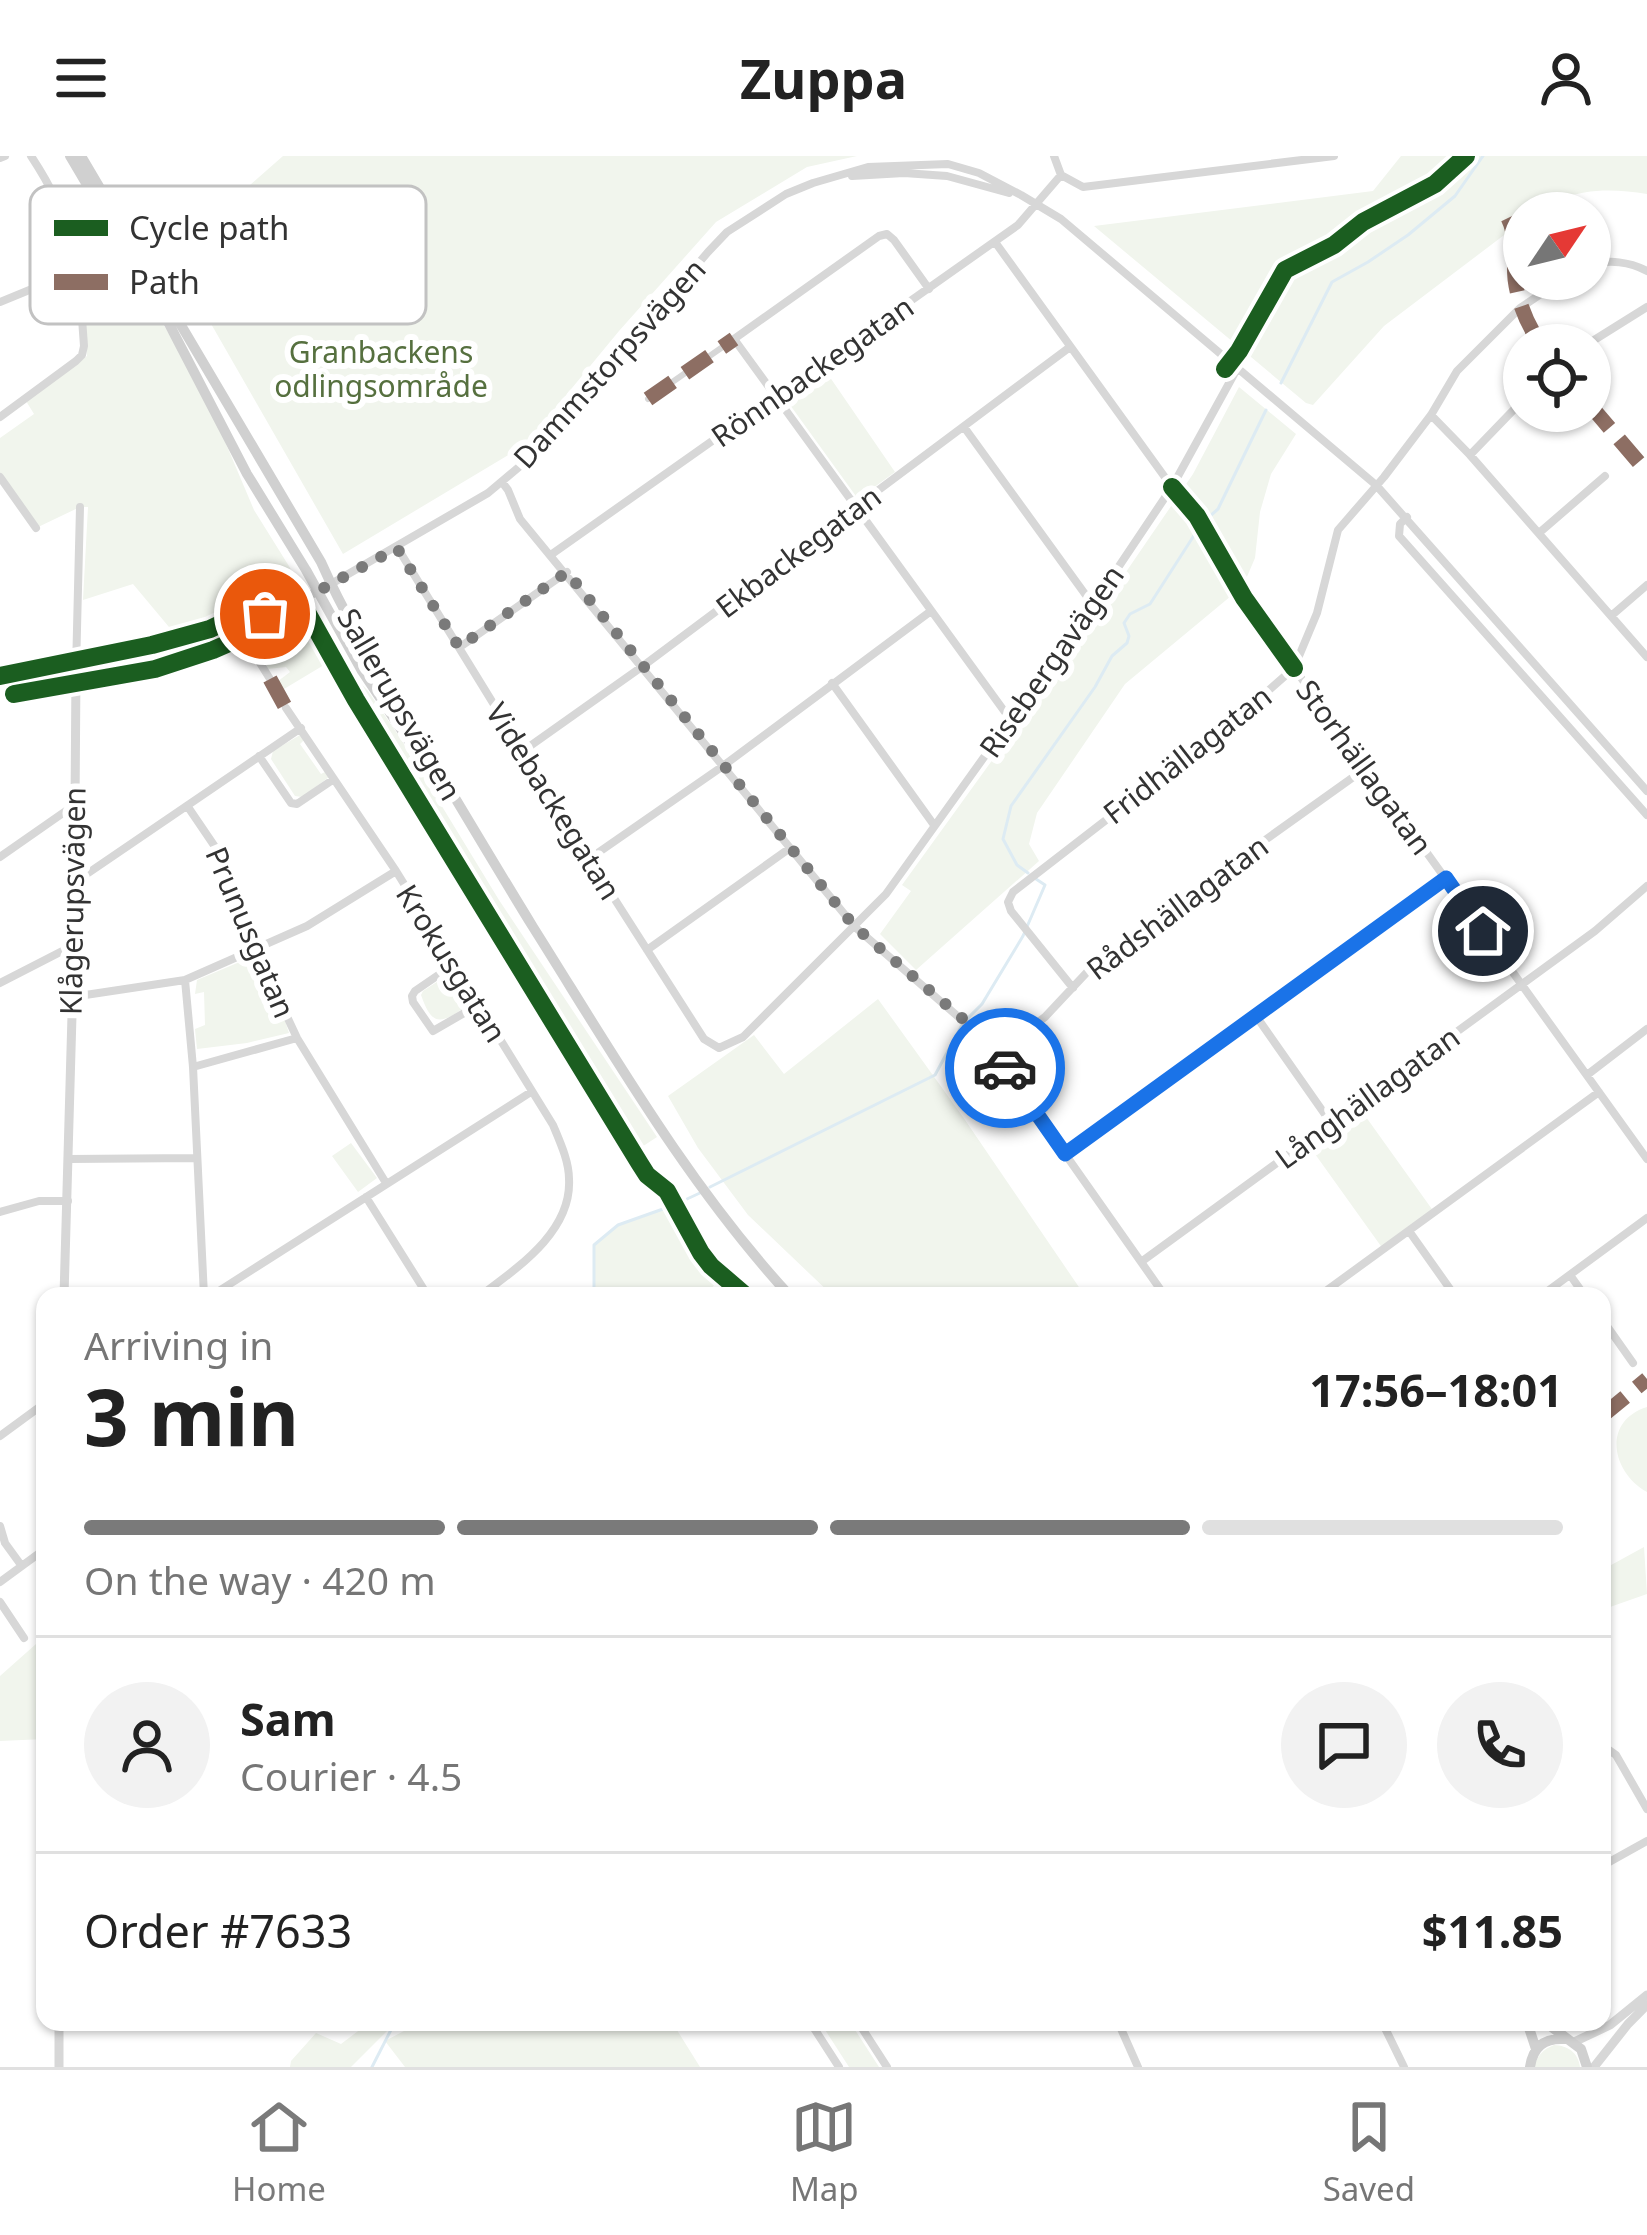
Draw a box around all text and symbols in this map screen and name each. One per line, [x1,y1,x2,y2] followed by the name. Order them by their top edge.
[740,41,907,115] text: Zuppa
[48,45,114,111] icon: menu
[1533,45,1599,111] icon: person
[30,186,426,324] legend
[1503,192,1611,300] north arrow
[1503,192,1611,432] map controls
[129,205,289,250] text: Cycle path
[504,249,714,477] street label: Dammstorpsvägen
[129,259,200,304] text: Path
[703,286,921,456] street label: Rönnbackegatan
[1503,324,1611,432] button: locate
[274,331,488,406] park label: Granbackens odlingsområde
[707,475,889,627] street label: Ekbackegatan
[969,557,1133,765] street label: Risebergavägen
[214,563,316,665] pin
[232,581,298,647] icon: bag
[328,600,472,808] street label: Sallerupsvägen
[1288,671,1442,863] street label: Storhällagatan
[1094,675,1280,833] street label: Fridhällagatan
[477,695,631,907] street label: Videbackegatan
[50,787,94,1015] street label: Klågerupsvägen
[1078,825,1276,989] street label: Rådshällagatan
[197,840,305,1024] street label: Prunusgatan
[387,876,517,1050] street label: Krokusgatan
[1432,880,1534,982] pin
[1450,898,1516,964] icon: home
[945,1008,1065,1128] courier
[1266,1016,1468,1178] street label: Långhällagatan
[972,1035,1038,1101] icon: car
[84,1318,273,1371] text: Arriving in
[1309,1359,1563,1420] text: 17:56–18:01
[84,1363,299,1469] text: 3 min
[84,1553,436,1606] text: On the way · 420 m
[84,1682,210,1808] button: person
[1281,1682,1407,1808] button: chat
[1437,1682,1563,1808] button: phone
[240,1688,336,1749] text: Sam
[240,1749,462,1802] text: Courier · 4.5
[84,1900,352,1961] text: Order #7633
[1422,1900,1563,1961] text: $11.85
[232,2094,326,2211] tab: Home
[790,2094,859,2211] tab: Map
[1323,2094,1415,2211] tab: Saved

